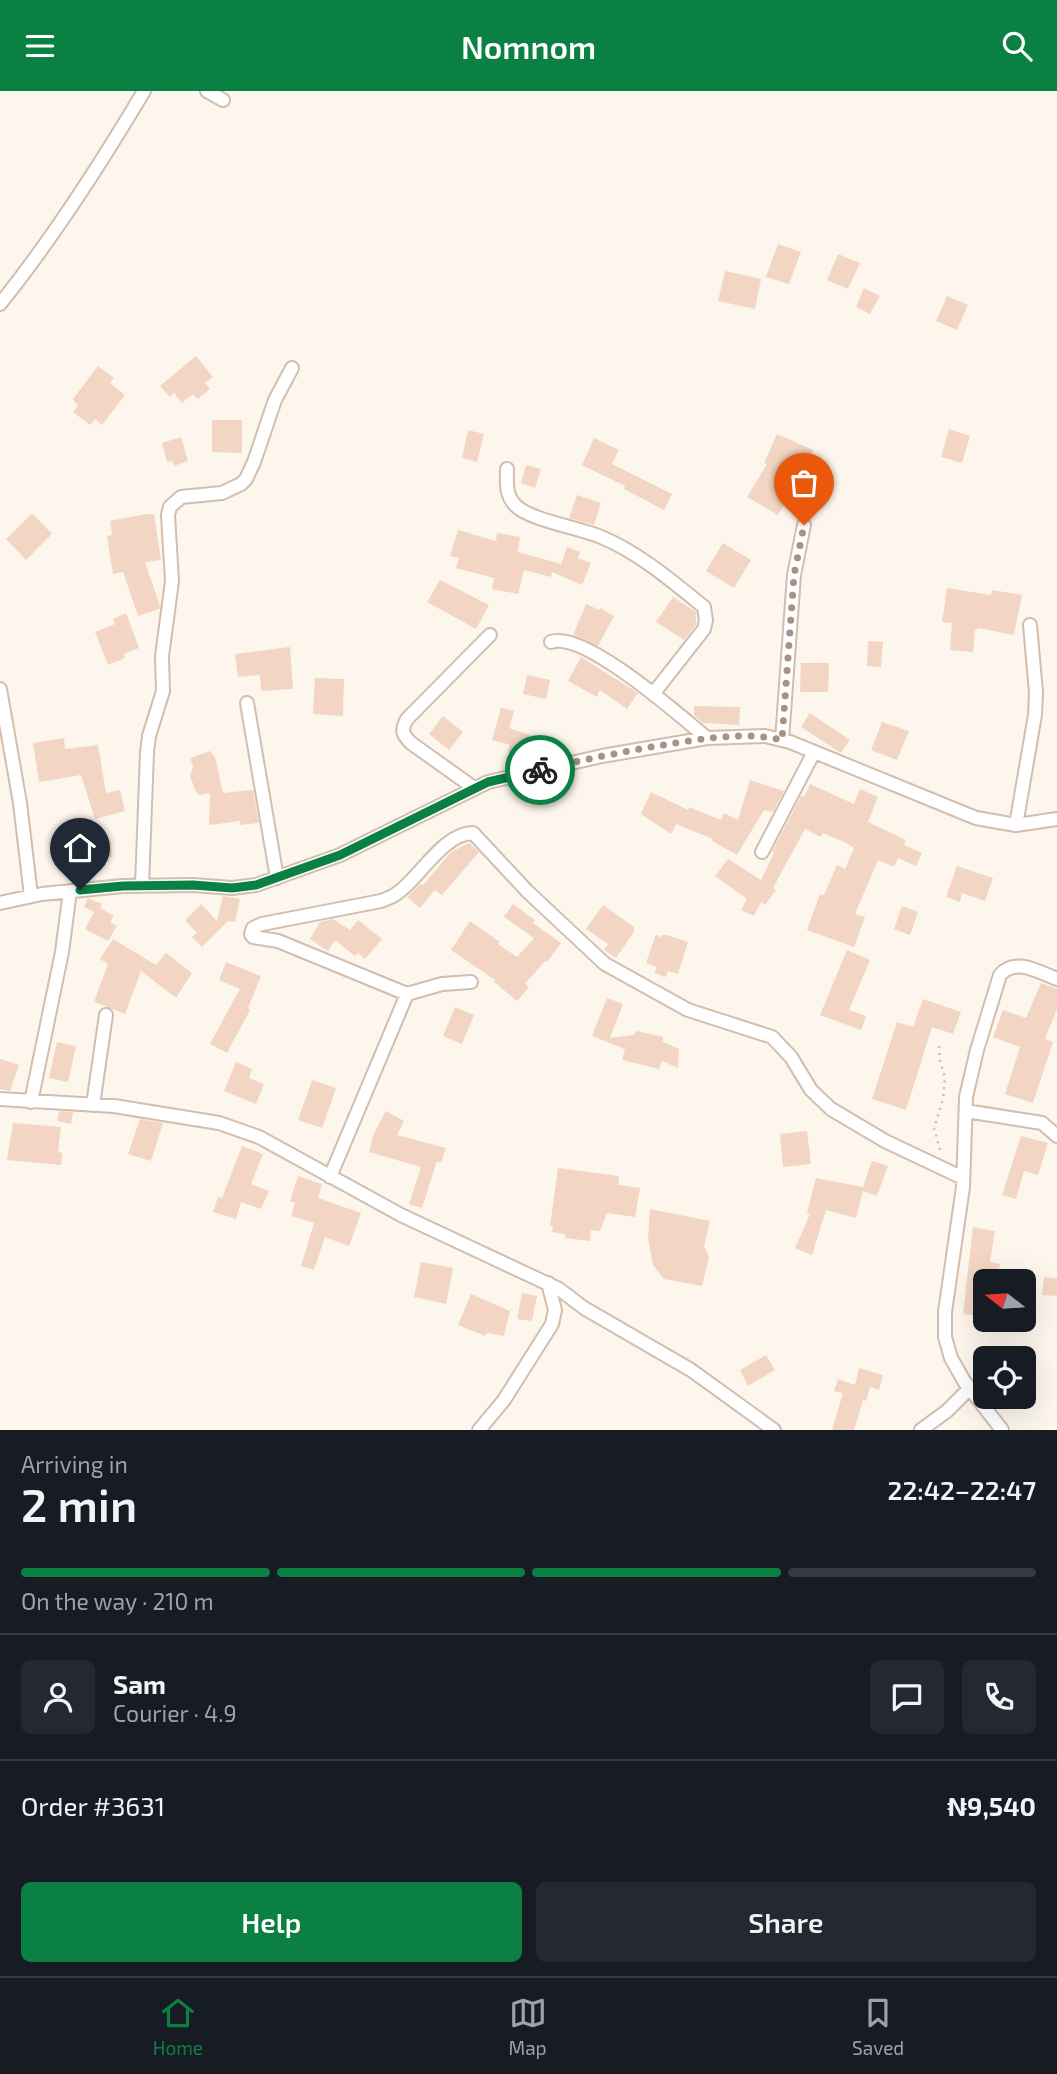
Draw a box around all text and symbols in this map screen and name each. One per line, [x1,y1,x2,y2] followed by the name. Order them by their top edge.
[21,27,59,65] icon: menu
[461,27,596,65] text: Nomnom
[998,27,1036,65] icon: search
[774,453,834,525] pin
[785,464,823,502] icon: bag
[505,735,575,805] courier
[521,751,559,789] icon: bike
[50,818,110,890] pin
[61,829,99,867] icon: home
[973,1269,1036,1332] north arrow
[973,1269,1036,1409] map controls
[973,1346,1036,1409] button: locate
[21,1450,128,1478] text: Arriving in
[887,1474,1036,1505] text: 22:42–22:47
[21,1476,137,1531] text: 2 min
[21,1587,214,1615] text: On the way · 210 m
[21,1660,95,1734] button: person
[870,1660,944,1734] button: chat
[962,1660,1036,1734] button: phone
[113,1668,166,1699] text: Sam
[113,1699,237,1727] text: Courier · 4.9
[21,1790,165,1821] text: Order #3631
[947,1790,1036,1821] text: ₦9,540
[21,1882,522,1962] button: Help
[536,1882,1036,1962] button: Share
[153,1994,203,2059] tab: Home
[509,1994,547,2059] tab: Map
[852,1994,904,2059] tab: Saved

